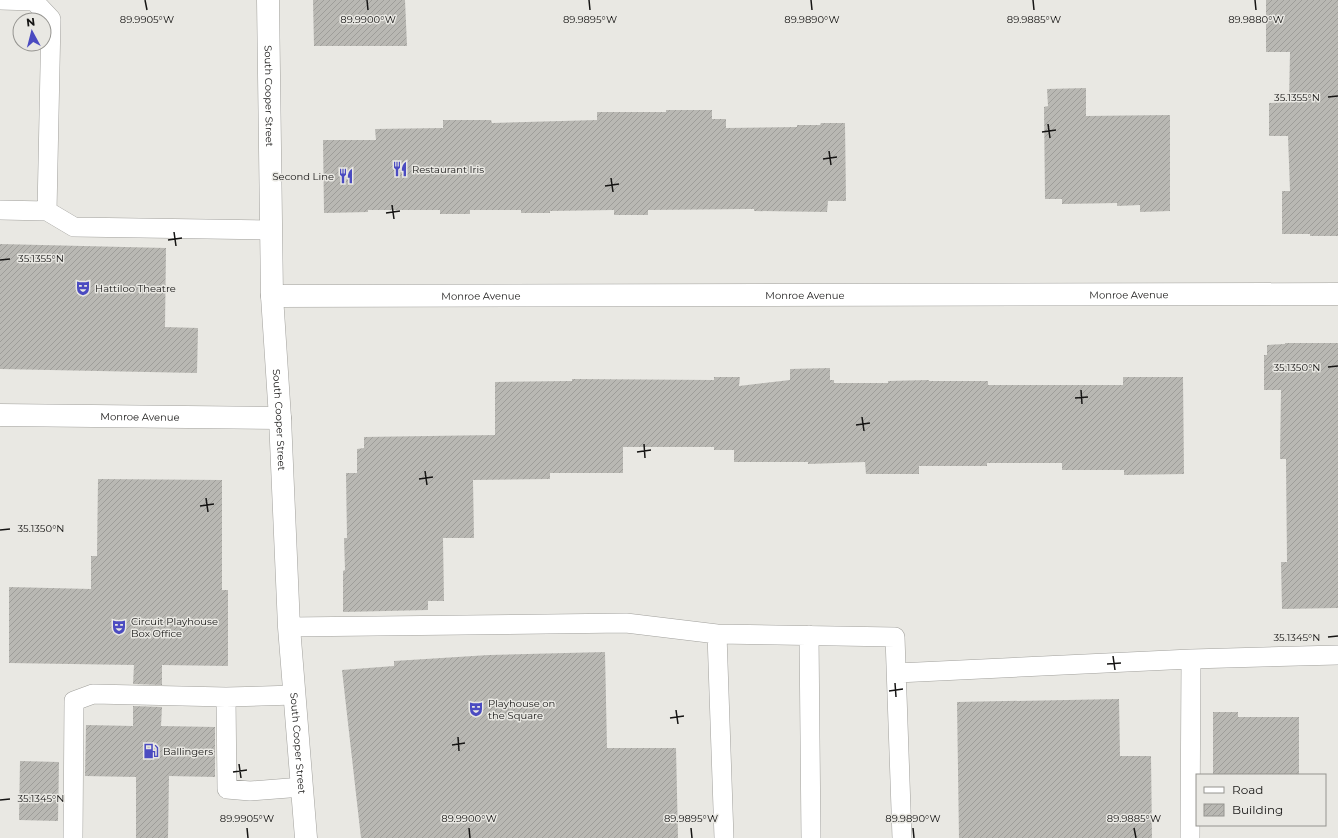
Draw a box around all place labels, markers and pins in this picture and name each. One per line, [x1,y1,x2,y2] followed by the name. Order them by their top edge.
[391,160,409,178] restaurant icon: Restaurant Iris
[412,163,484,176] place label: Restaurant Iris
[337,167,355,185] restaurant icon: Second Line
[272,170,334,183] place label: Second Line
[74,279,92,297] theatre icon: Hattiloo Theatre
[95,282,176,295] place label: Hattiloo Theatre
[131,615,218,640] place label: Circuit Playhouse Box Office
[110,618,128,636] theatre icon: Circuit Playhouse Box Office
[488,697,555,722] place label: Playhouse on the Square
[467,700,485,718] theatre icon: Playhouse on the Square
[142,742,160,760] fuel station icon: Ballingers
[163,745,213,758] place label: Ballingers

